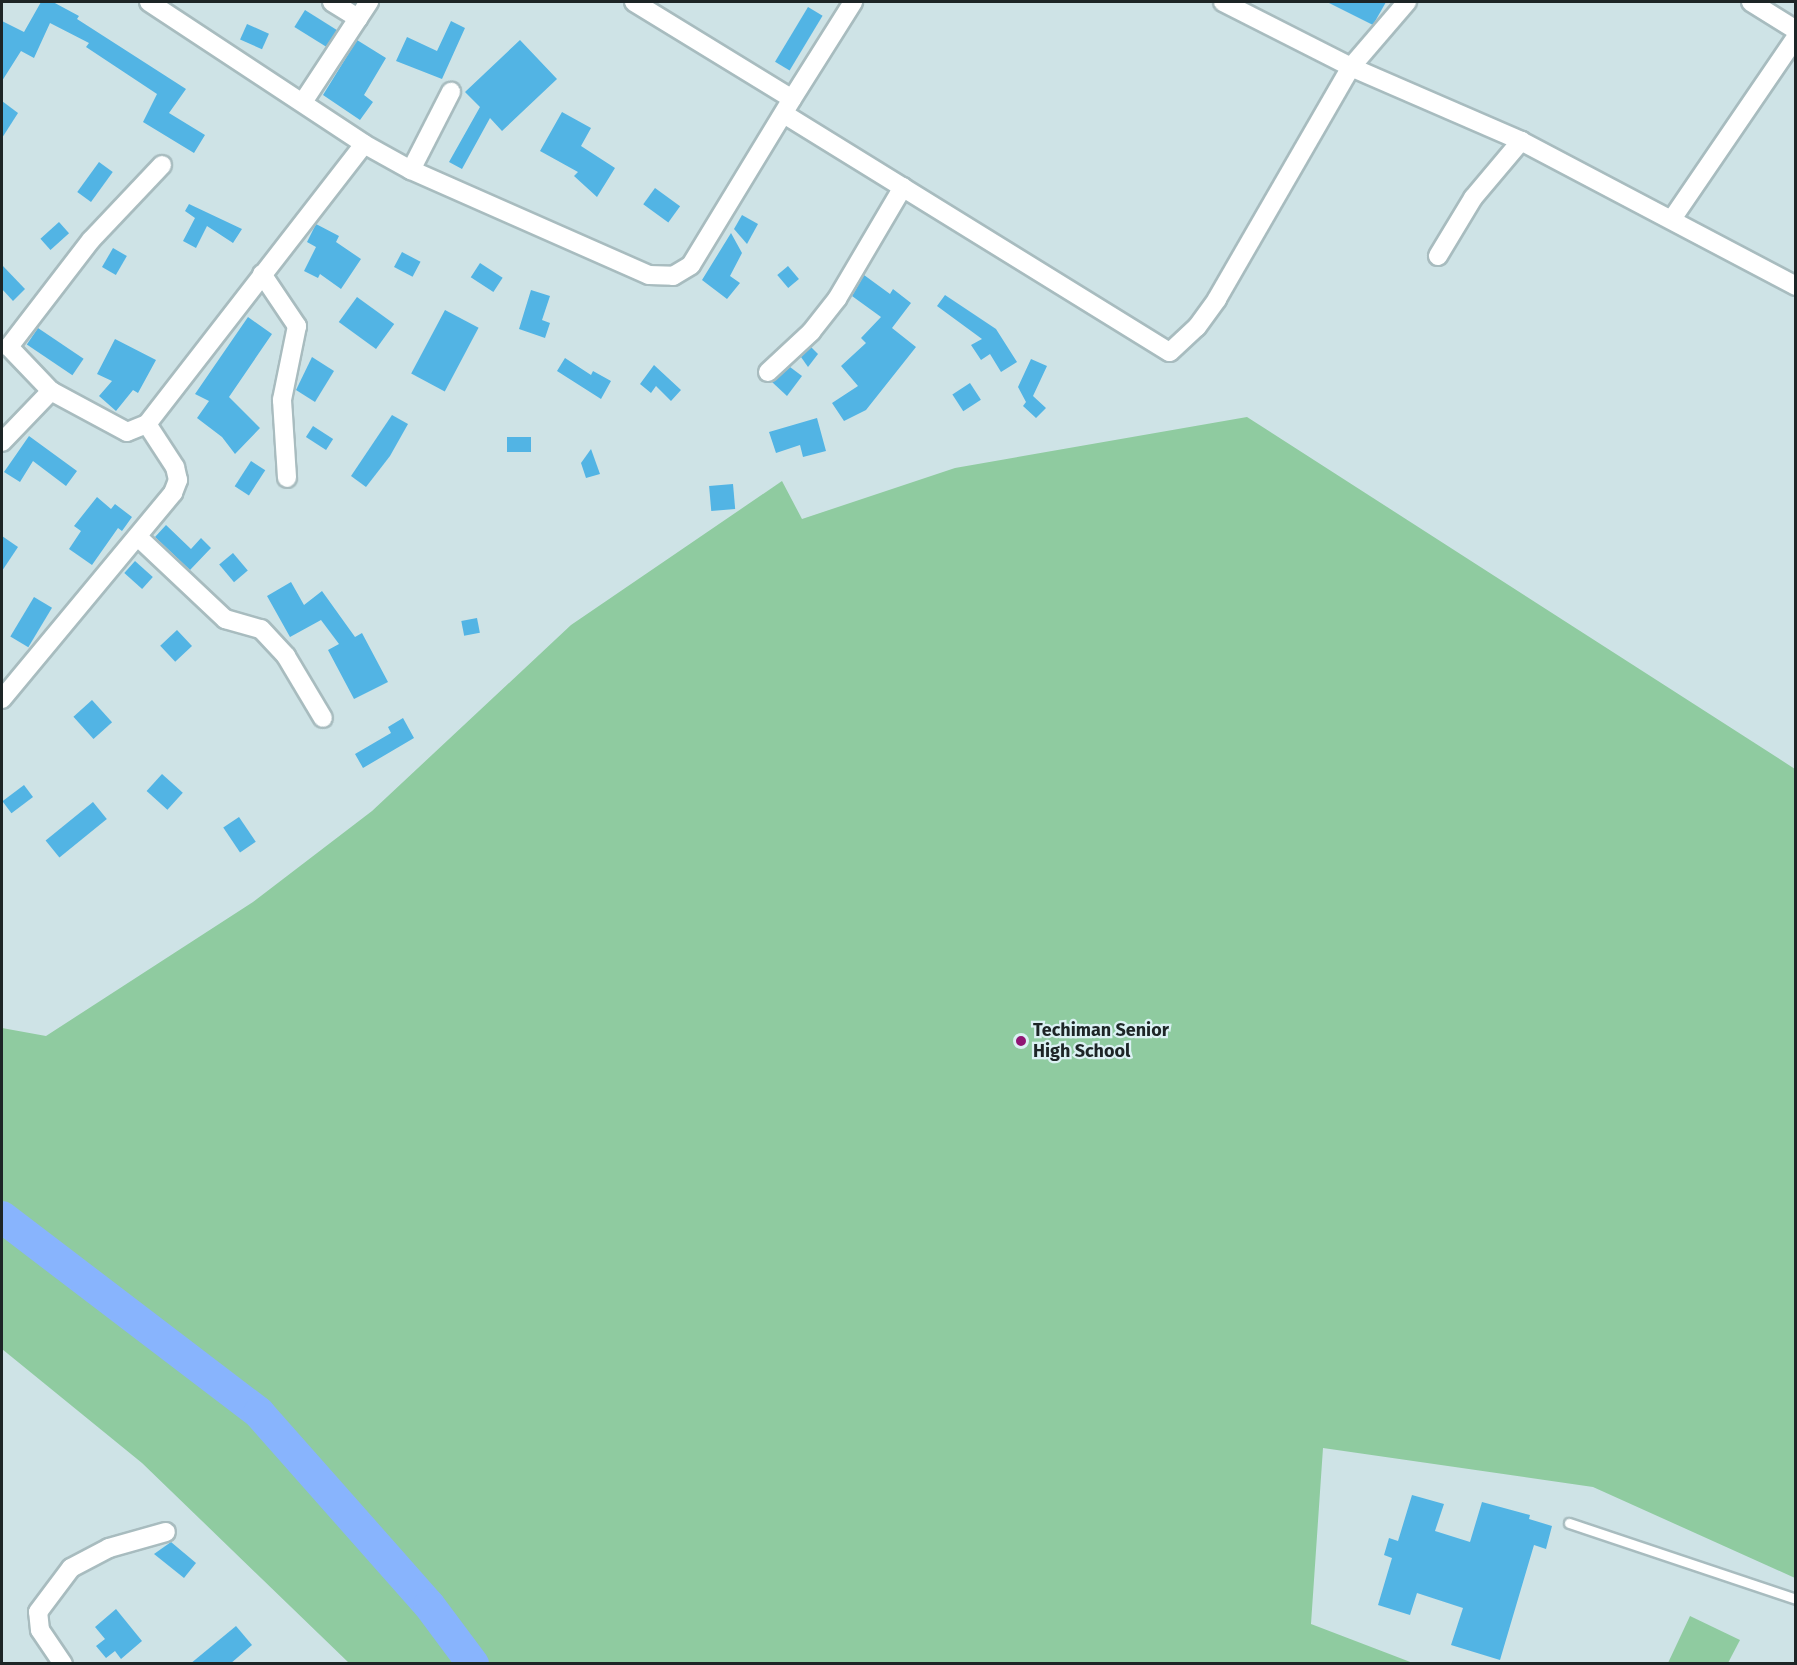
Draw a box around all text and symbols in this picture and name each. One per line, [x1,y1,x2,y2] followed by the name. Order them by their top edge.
[1033,1020,1169,1062] place label: Techiman Senior High School
[1014,1034,1028,1048] marker: Techiman Senior High School

